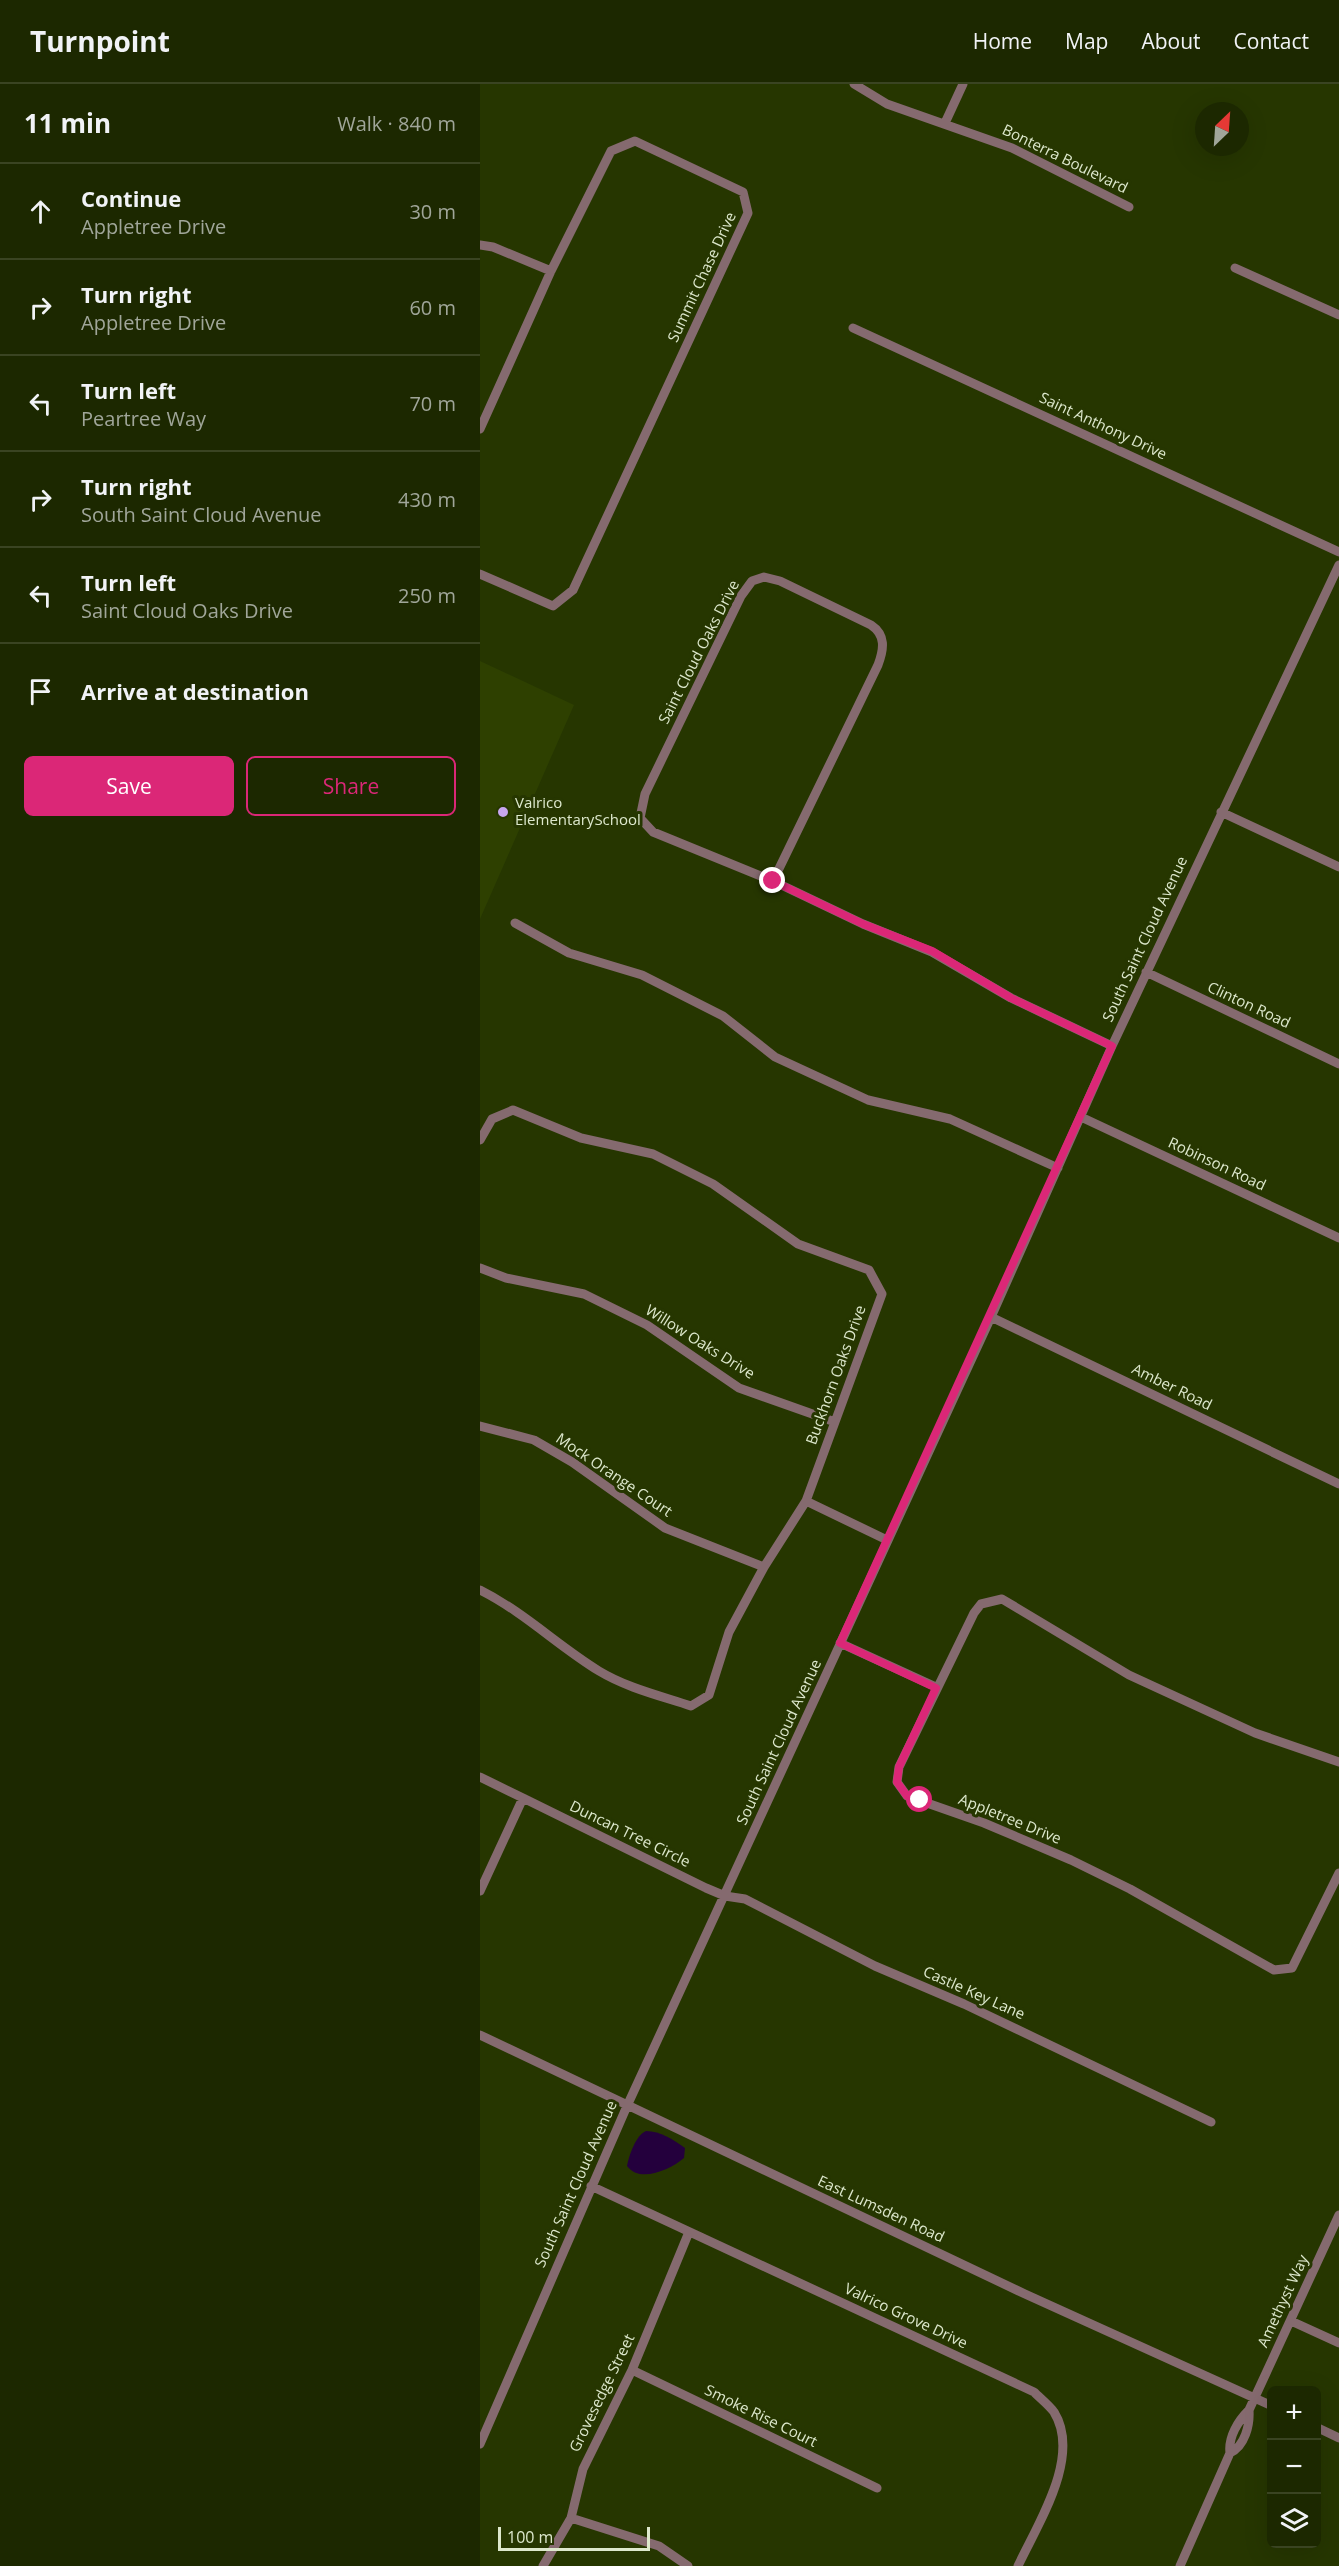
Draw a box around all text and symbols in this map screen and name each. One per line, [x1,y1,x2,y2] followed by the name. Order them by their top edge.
[30,22,170,60] text: Turnpoint
[973,27,1032,55] text: Home
[1065,27,1108,55] text: Map
[1141,27,1201,55] text: About
[1234,27,1309,55] text: Contact
[1195,102,1249,156] north arrow
[24,105,111,141] text: 11 min
[337,110,456,137] text: Walk · 840 m
[999,119,1132,197] street label: Bonterra Boulevard
[81,183,181,213] text: Continue
[24,195,57,228] icon: ahead
[409,198,456,225] text: 30 m
[662,208,740,345] street label: Summit Chase Drive
[81,213,226,240] text: Appletree Drive
[81,279,192,309] text: Turn right
[24,291,57,324] icon: right
[409,294,456,321] text: 60 m
[81,309,226,336] text: Appletree Drive
[81,375,176,405] text: Turn left
[24,387,57,420] icon: left
[1036,387,1170,463] street label: Saint Anthony Drive
[409,390,456,417] text: 70 m
[81,405,206,432] text: Peartree Way
[81,471,192,501] text: Turn right
[24,483,57,516] icon: right
[398,486,456,513] text: 430 m
[81,501,322,528] text: South Saint Cloud Avenue
[81,567,176,597] text: Turn left
[653,576,743,727] street label: Saint Cloud Oaks Drive
[24,579,57,612] icon: left
[398,582,456,609] text: 250 m
[81,597,293,624] text: Saint Cloud Oaks Drive
[24,675,57,708] icon: arrive
[81,676,309,706] text: Arrive at destination
[24,756,234,816] button: Save
[246,756,456,816] button: Share
[515,792,641,829] place label: Valrico ElementarySchool
[496,805,510,819] marker: Valrico ElementarySchool
[1097,853,1191,1025] street label: South Saint Cloud Avenue
[759,867,785,893] route end
[1205,976,1294,1032] street label: Clinton Road
[1165,1132,1269,1194] street label: Robinson Road
[642,1299,759,1383] street label: Willow Oaks Drive
[801,1302,870,1447] street label: Buckhorn Oaks Drive
[1129,1358,1216,1414] street label: Amber Road
[552,1428,677,1521] street label: Mock Orange Court
[731,1656,825,1828] street label: South Saint Cloud Avenue
[906,1786,932,1812] route start
[956,1788,1065,1848] street label: Appletree Drive
[567,1795,694,1871] street label: Duncan Tree Circle
[920,1961,1028,2023] street label: Castle Key Lane
[529,2097,621,2270] street label: South Saint Cloud Avenue
[815,2170,948,2246] street label: East Lumsden Road
[1252,2251,1312,2350] street label: Amethyst Way
[842,2278,971,2352] street label: Valrico Grove Drive
[564,2330,638,2455] street label: Grovesedge Street
[702,2379,821,2451] street label: Smoke Rise Court
[1267,2386,1321,2548] map controls
[1267,2386,1321,2440] button: +
[1267,2440,1321,2494] button: −
[1267,2494,1321,2548] button: layers
[498,2524,650,2552] scale bar
[507,2526,553,2548] text: 100 m

